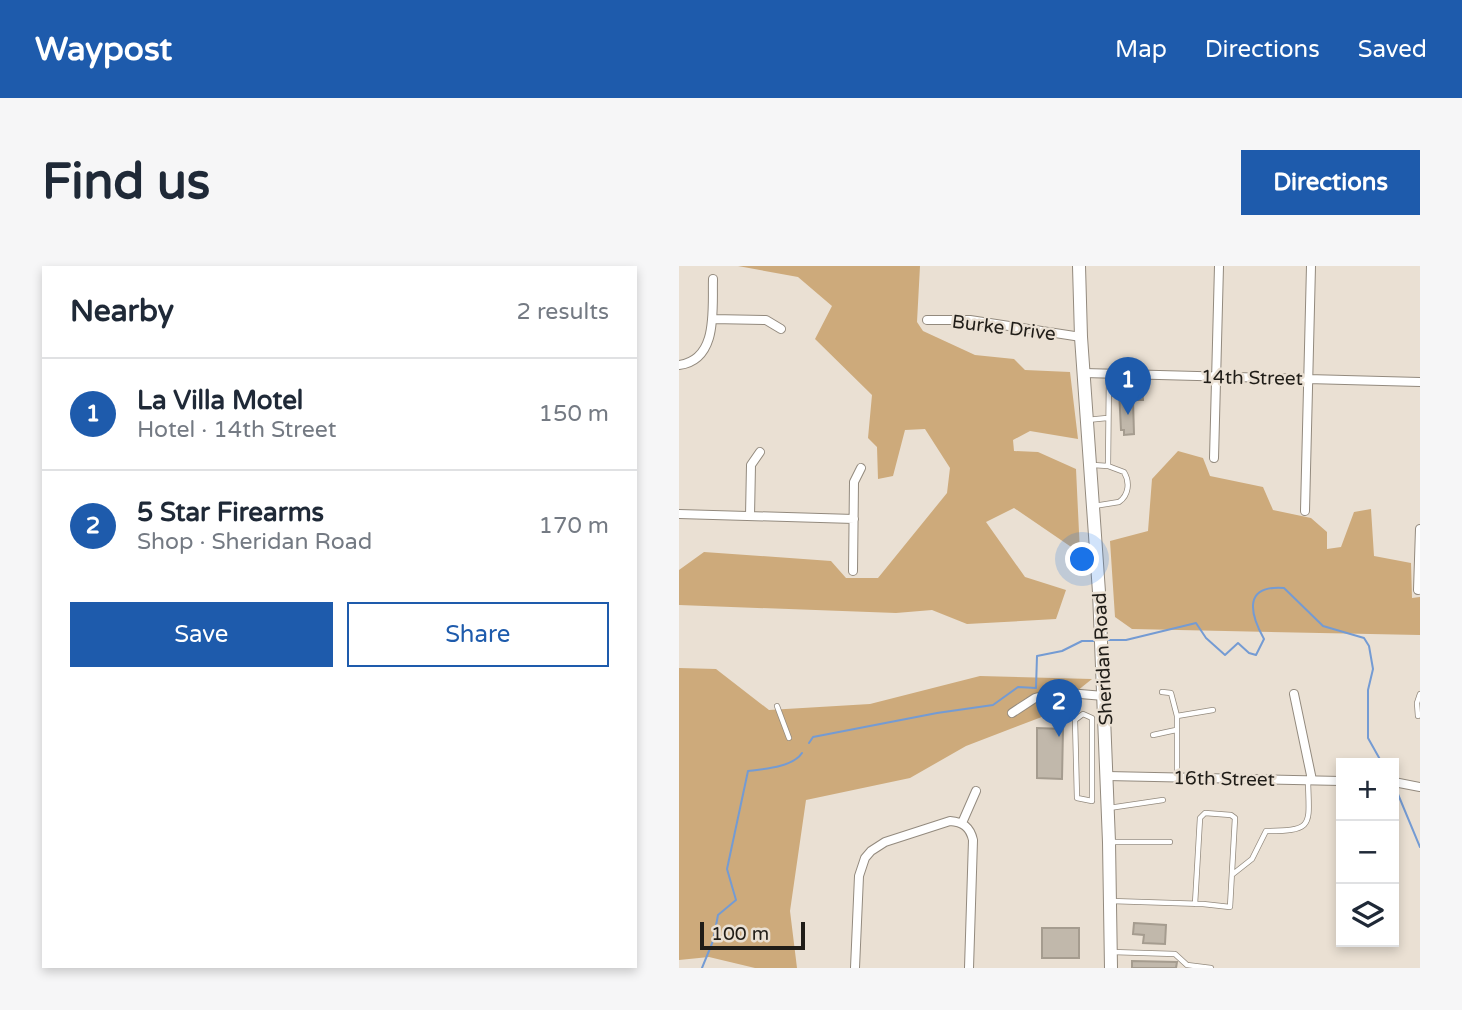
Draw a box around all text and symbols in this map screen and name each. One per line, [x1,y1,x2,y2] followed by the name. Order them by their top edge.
[35,30,172,69] text: Waypost
[1115,35,1167,64] text: Map
[1205,35,1320,64] text: Directions
[1358,35,1427,64] text: Saved
[1241,150,1420,215] button: Directions
[42,153,210,212] text: Find us
[70,293,174,330] text: Nearby
[516,298,609,326] text: 2 results
[951,311,1057,345] street label: Burke Drive
[1105,357,1151,415] pin: 1
[1201,366,1303,390] street label: 14th Street
[137,385,303,416] text: La Villa Motel
[86,400,100,428] text: 1
[539,400,609,428] text: 150 m
[137,416,337,444] text: Hotel · 14th Street
[137,497,324,528] text: 5 Star Firearms
[86,512,100,540] text: 2
[539,512,609,540] text: 170 m
[137,528,372,556] text: Shop · Sheridan Road
[1065,542,1099,576] your location
[1089,592,1117,726] street label: Sheridan Road
[70,602,333,667] button: Save
[347,602,609,667] button: Share
[1036,679,1082,737] pin: 2
[1336,758,1399,947] map controls
[1336,758,1399,821] button: +
[1173,767,1275,791] street label: 16th Street
[1336,821,1399,884] button: −
[1336,884,1399,947] button: layers
[700,919,805,951] scale bar
[711,923,769,945] text: 100 m

